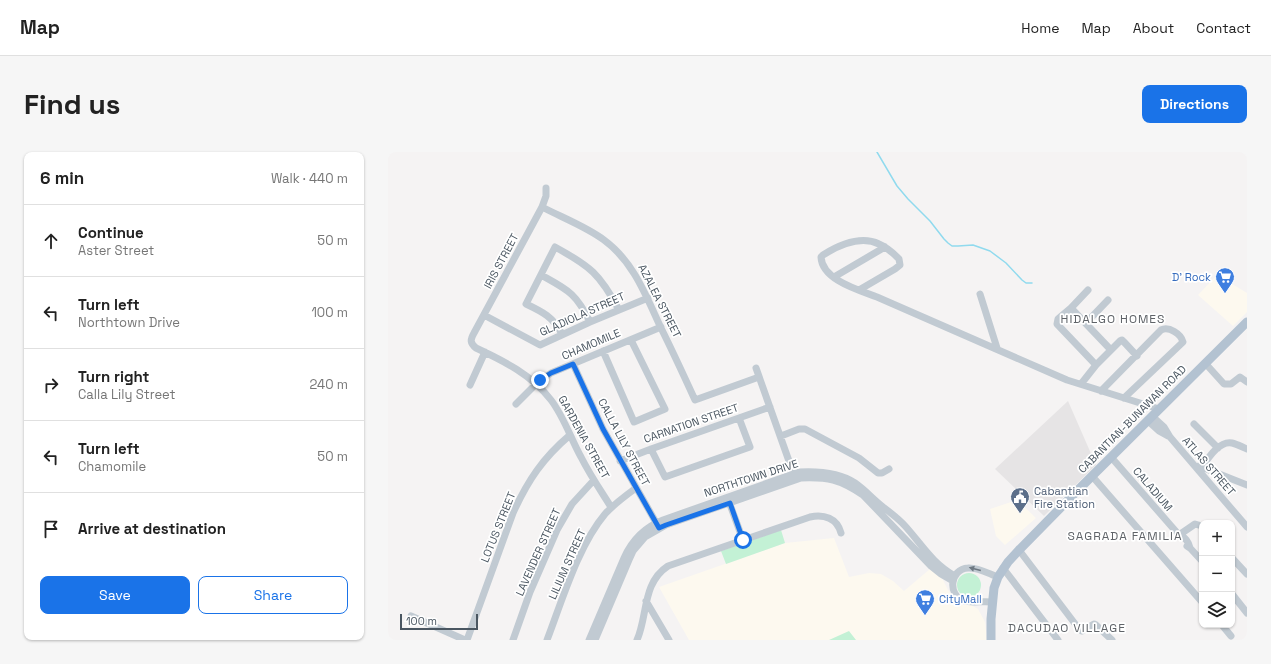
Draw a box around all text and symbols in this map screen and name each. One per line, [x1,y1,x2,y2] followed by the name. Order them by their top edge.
[20,15,60,40] text: Map
[1021,19,1059,37] text: Home
[1081,19,1111,37] text: Map
[1133,19,1174,37] text: About
[1196,19,1251,37] text: Contact
[1142,85,1247,123] button: Directions
[24,86,121,122] text: Find us
[40,167,84,189] text: 6 min
[271,170,348,187] text: Walk · 440 m
[78,223,144,242] text: Continue
[40,230,62,252] icon: ahead
[481,231,522,291] street label: IRIS STREET
[317,232,348,249] text: 50 m
[78,242,154,259] text: Aster Street
[635,262,685,341] street label: AZALEA STREET
[1214,266,1236,294] supermarket icon: D' Rock
[1172,270,1211,284] place label: D' Rock
[537,289,627,339] street label: GLADIOLA STREET
[78,295,140,314] text: Turn left
[40,302,62,324] icon: left
[311,304,348,321] text: 100 m
[1061,311,1165,327] district label: HIDALGO HOMES
[78,314,180,331] text: Northtown Drive
[560,325,622,363] street label: CHAMOMILE
[1075,362,1189,476] street label: CABANTIAN-BUNAWAN ROAD
[78,367,149,386] text: Turn right
[531,371,549,389] route end
[40,374,62,396] icon: right
[310,376,348,393] text: 240 m
[78,386,176,403] text: Calla Lily Street
[555,393,613,481] street label: GARDENIA STREET
[595,396,653,489] street label: CALLA LILY STREET
[642,400,741,446] street label: CARNATION STREET
[1180,434,1239,499] street label: ATLAS STREET
[78,439,140,458] text: Turn left
[40,446,62,468] icon: left
[317,448,348,465] text: 50 m
[702,456,800,500] street label: NORTHTOWN DRIVE
[78,458,146,475] text: Chamomile
[1130,464,1176,514] street label: CALADIUM
[1034,484,1095,511] place label: Cabantian Fire Station
[1009,486,1031,514] public building icon: Cabantian Fire Station
[477,489,519,564] street label: LOTUS STREET
[512,505,564,598] street label: LAVENDER STREET
[40,518,62,540] icon: arrive
[78,519,226,538] text: Arrive at destination
[1199,520,1235,628] map controls
[1199,520,1235,556] button: +
[545,526,589,601] street label: LILIUM STREET
[1067,528,1183,544] district label: SAGRADA FAMILIA
[734,531,752,549] route start
[1199,556,1235,592] button: −
[969,566,981,572] one-way arrow
[40,576,190,614] button: Save
[198,576,348,614] button: Share
[914,588,936,616] supermarket icon: CityMall
[939,592,982,606] place label: CityMall
[1199,592,1235,628] button: layers
[400,612,478,631] scale bar
[406,614,437,628] text: 100 m
[1008,620,1126,636] district label: DACUDAO VILLAGE

